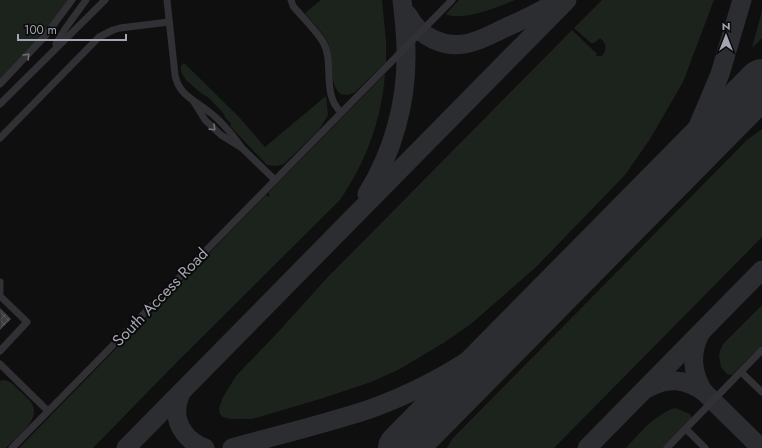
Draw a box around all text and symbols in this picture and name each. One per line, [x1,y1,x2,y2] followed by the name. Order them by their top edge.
[18,16,126,42] scale bar
[706,16,746,56] north arrow
[722,18,730,34] text: N
[24,21,57,39] text: 100 m
[22,53,30,61] one-way arrow
[208,123,216,131] one-way arrow
[107,243,213,351] street label: South Access Road

